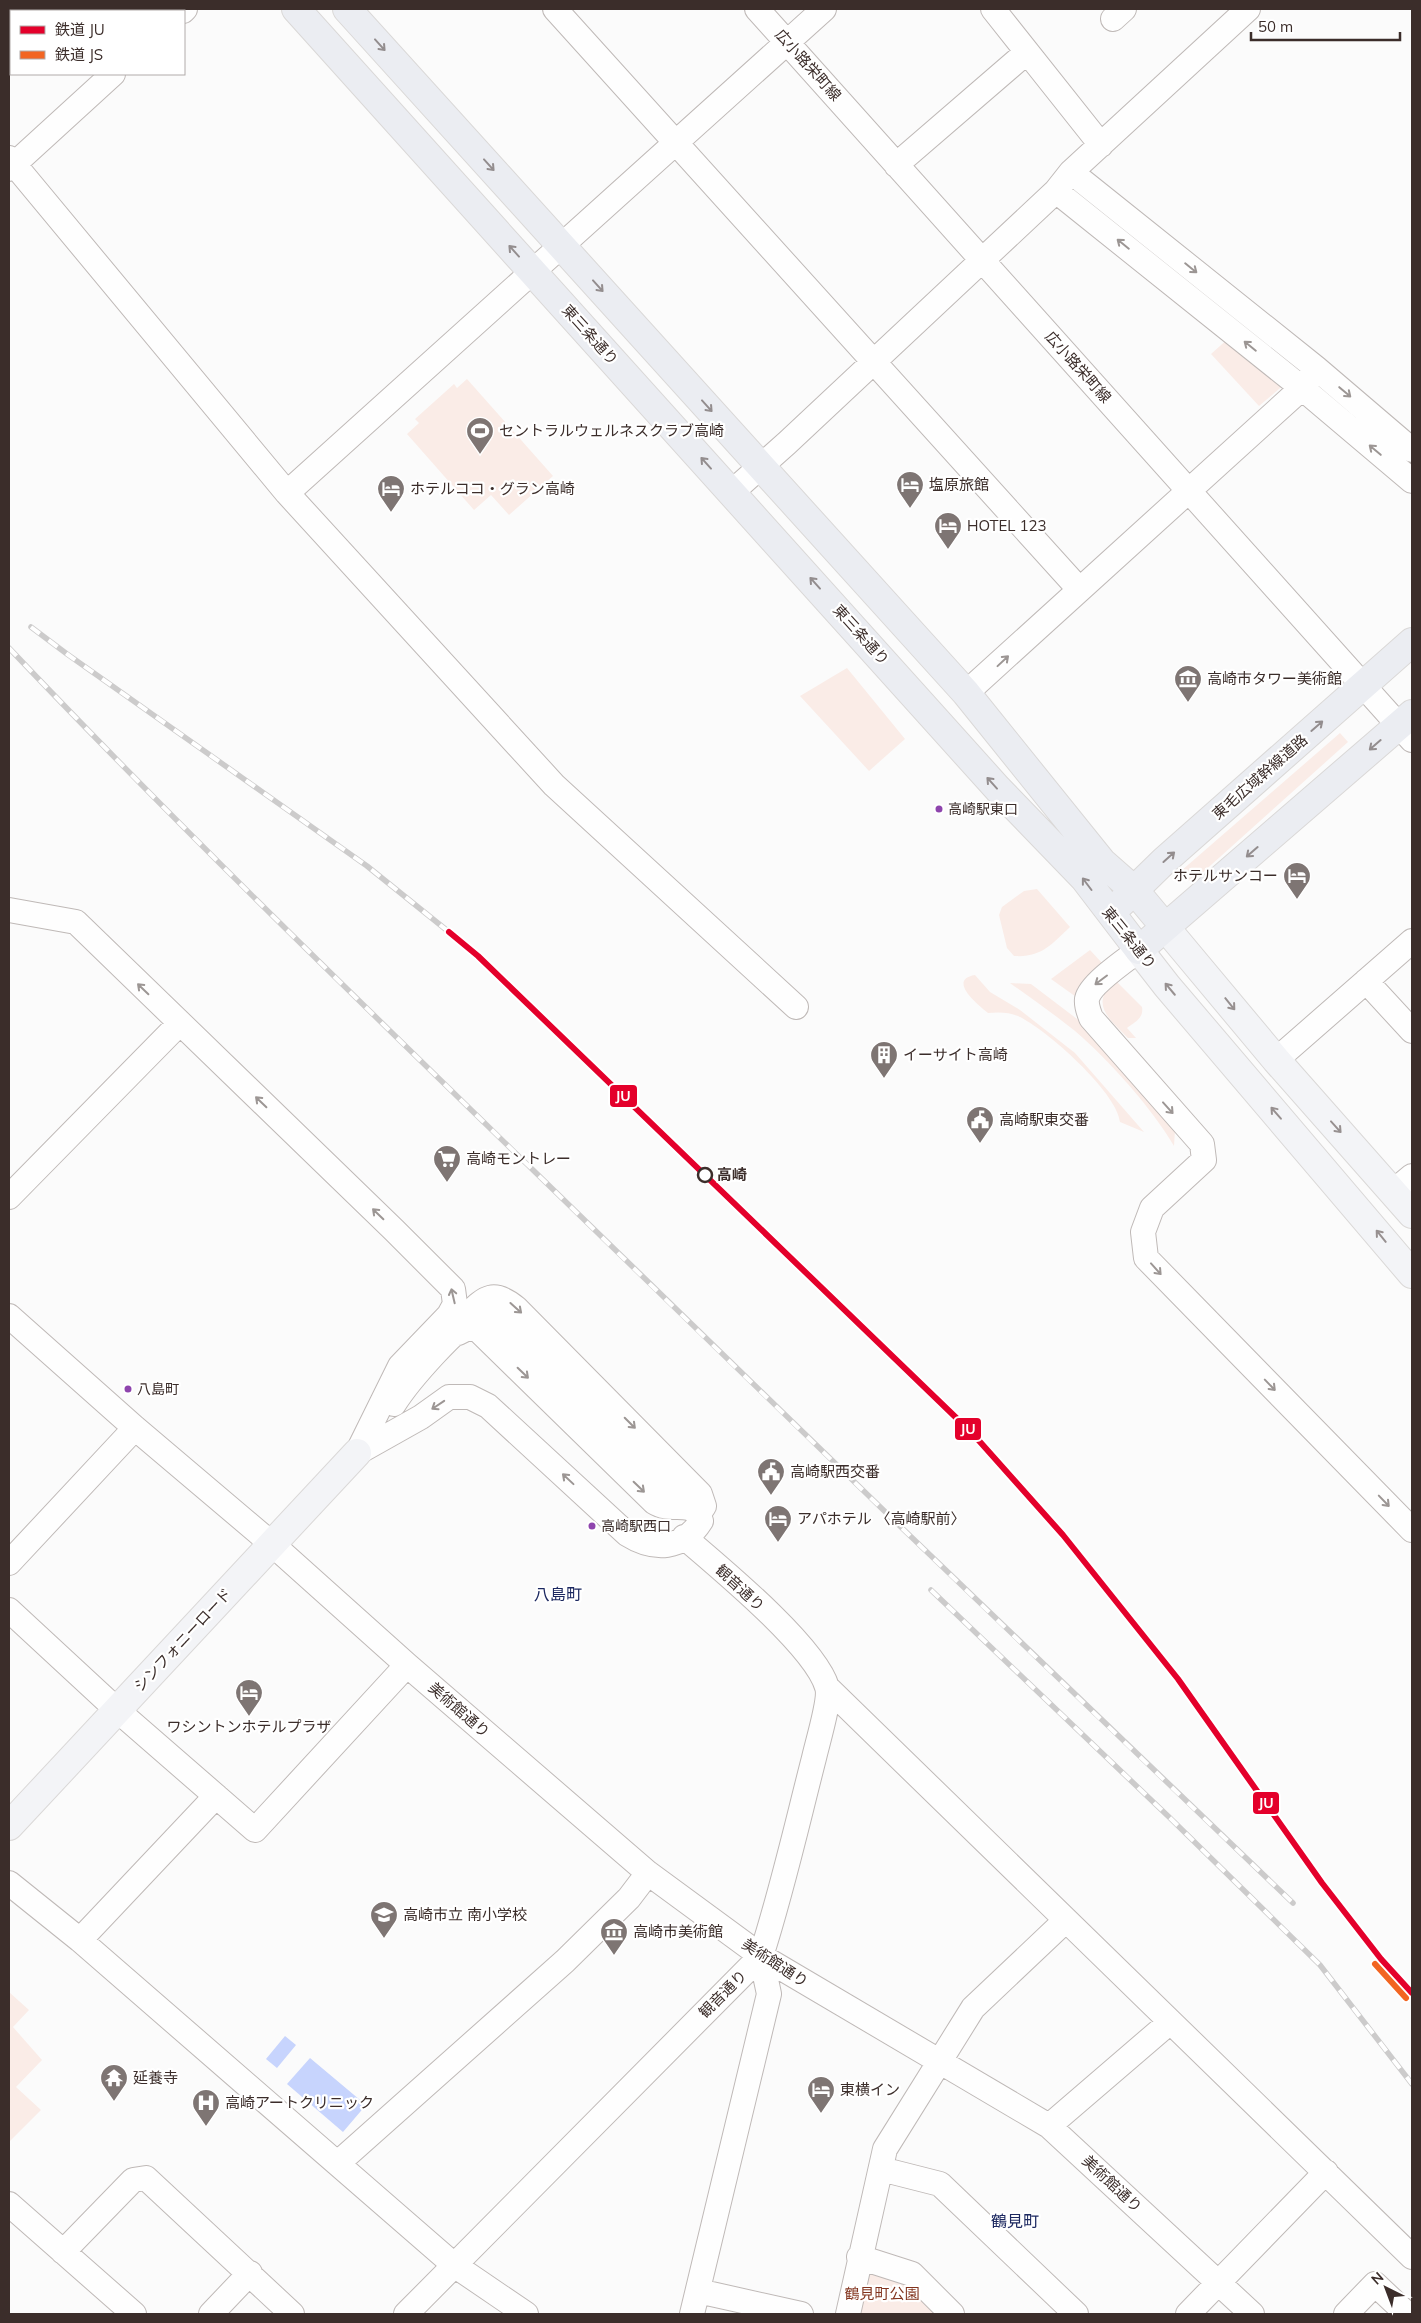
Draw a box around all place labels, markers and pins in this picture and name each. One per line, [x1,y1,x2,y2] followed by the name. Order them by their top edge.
[465,416,495,455] sports icon: セントラルウェルネスクラブ高崎
[499,421,724,440] place label: セントラルウェルネスクラブ高崎
[895,470,925,509] hotel icon: 塩原旅館
[376,474,406,513] hotel icon: ホテルココ・グラン高崎
[929,475,989,494] place label: 塩原旅館
[410,479,575,498] place label: ホテルココ・グラン高崎
[933,511,963,550] hotel icon: HOTEL 123
[967,516,1046,535] place label: HOTEL 123
[1173,664,1203,703] museum icon: 高崎市タワー美術館
[1207,669,1342,688] place label: 高崎市タワー美術館
[948,800,1018,818] place label: 高崎駅東口
[934,804,944,814] marker: 高崎駅東口
[1282,861,1312,900] hotel icon: ホテルサンコー
[1173,866,1278,885] place label: ホテルサンコー
[869,1040,899,1079] building icon: イーサイト高崎
[903,1045,1008,1064] place label: イーサイト高崎
[965,1105,995,1144] public building icon: 高崎駅東交番
[999,1110,1089,1129] place label: 高崎駅東交番
[432,1144,462,1183] supermarket icon: 高崎モントレー
[466,1149,571,1168] place label: 高崎モントレー
[717,1165,747,1184] place label: 高崎
[697,1167,713,1183] marker: 高崎
[137,1380,179,1398] place label: 八島町
[123,1384,133,1394] marker: 八島町
[756,1457,786,1496] public building icon: 高崎駅西交番
[790,1462,880,1481] place label: 高崎駅西交番
[763,1504,793,1543] hotel icon: アパホテル 〈高崎駅前〉
[797,1509,966,1528] place label: アパホテル 〈高崎駅前〉
[601,1517,671,1535] place label: 高崎駅西口
[587,1521,597,1531] marker: 高崎駅西口
[234,1678,264,1717] hotel icon: ワシントンホテルプラザ
[166,1717,332,1736] place label: ワシントンホテルプラザ
[369,1900,399,1939] school or university icon: 高崎市立 南小学校
[403,1905,527,1924] place label: 高崎市立 南小学校
[599,1917,629,1956] museum icon: 高崎市美術館
[633,1922,723,1941] place label: 高崎市美術館
[99,2063,129,2102] temple icon: 延養寺
[133,2068,178,2087] place label: 延養寺
[806,2075,836,2114] hotel icon: 東横イン
[840,2080,900,2099] place label: 東横イン
[191,2088,221,2127] hospital icon: 高崎アートクリニック
[225,2093,374,2112] place label: 高崎アートクリニック

